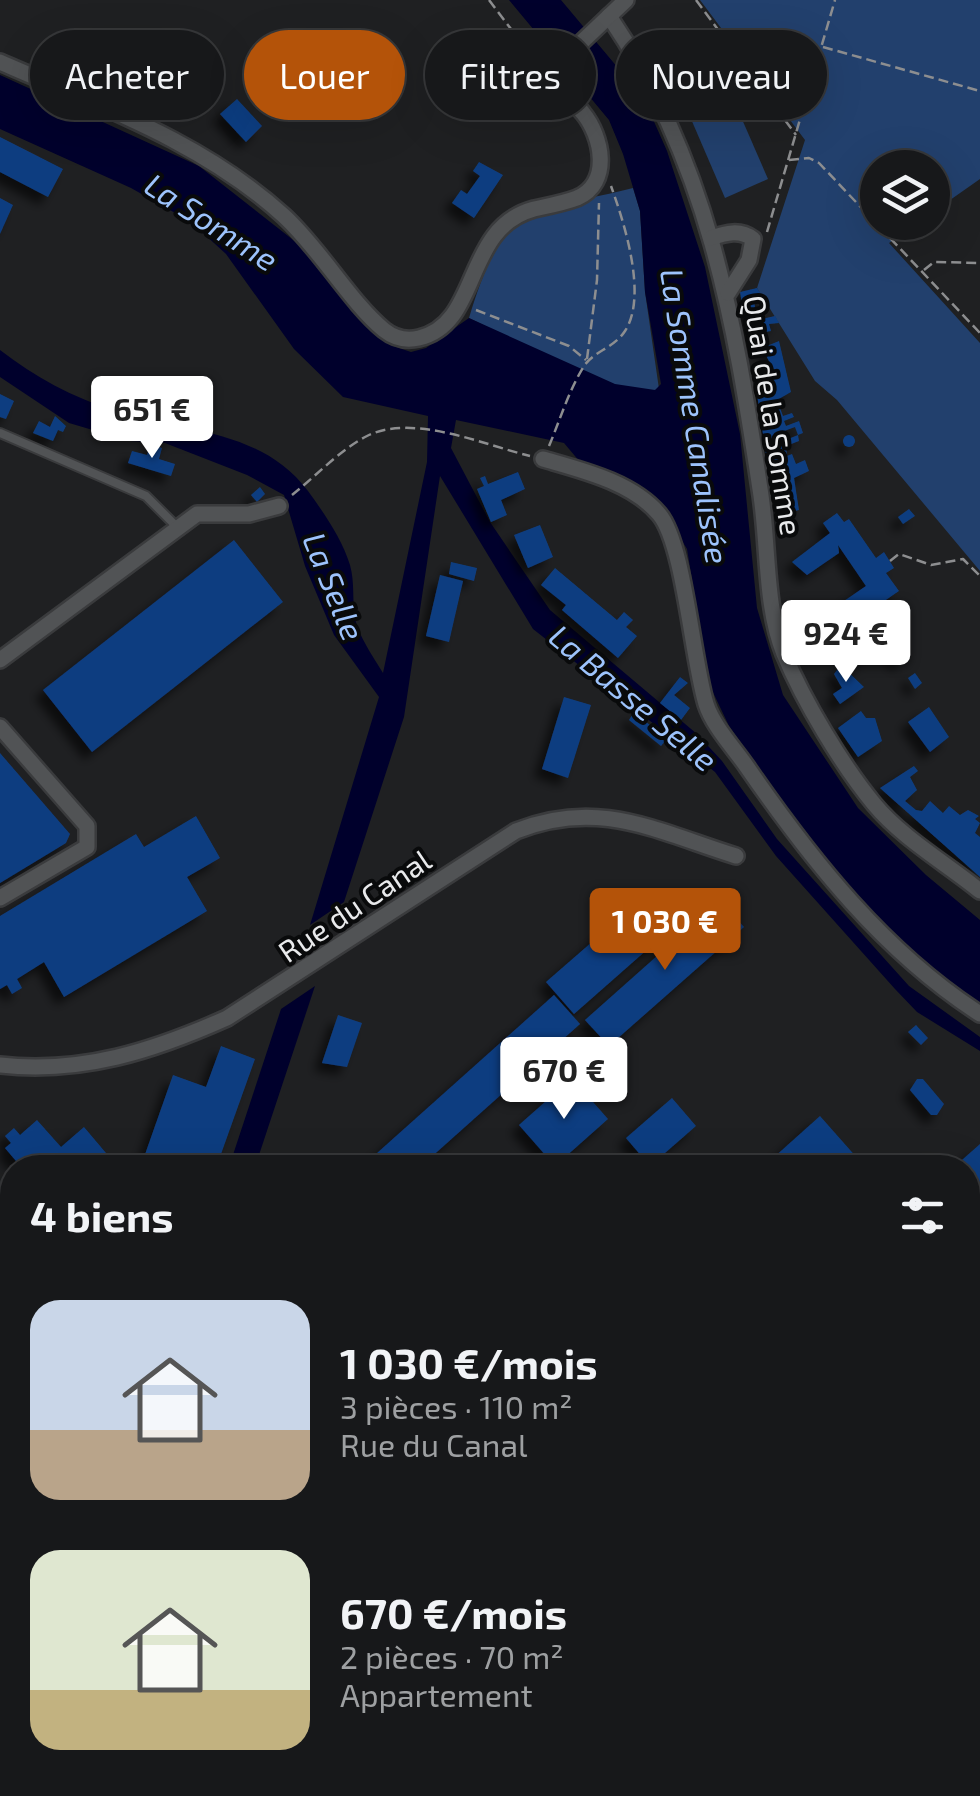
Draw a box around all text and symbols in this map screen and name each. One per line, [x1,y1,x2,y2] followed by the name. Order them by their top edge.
[30,30,224,120] chip: Acheter
[244,30,405,120] chip: Louer
[425,30,596,120] chip: Filtres
[616,30,827,120] chip: Nouveau
[860,150,950,240] map controls
[860,150,950,240] button: layers
[138,164,286,278] water label: La Somme
[654,265,738,567] water label: La Somme Canalisée
[737,292,811,538] street label: Quai de la Somme
[82,376,222,461] pin: 651 €
[113,389,191,427] text: 651 €
[296,527,374,645] water label: La Selle
[776,600,916,685] pin: 924 €
[803,613,889,651] text: 924 €
[542,616,726,778] water label: La Basse Selle
[271,841,437,969] street label: Rue du Canal
[573,888,757,973] pin: 1 030 €
[612,901,718,939] text: 1 030 €
[494,1037,634,1122] pin: 670 €
[522,1050,606,1088] text: 670 €
[895,1188,950,1243] icon: filters
[30,1190,174,1240] text: 4 biens
[340,1337,598,1387] text: 1 030 €/mois
[110,1340,230,1460] icon: home
[340,1387,572,1425] text: 3 pièces · 110 m²
[340,1425,528,1463] text: Rue du Canal
[340,1587,567,1637] text: 670 €/mois
[110,1590,230,1710] icon: home
[340,1637,564,1675] text: 2 pièces · 70 m²
[340,1675,533,1713] text: Appartement

